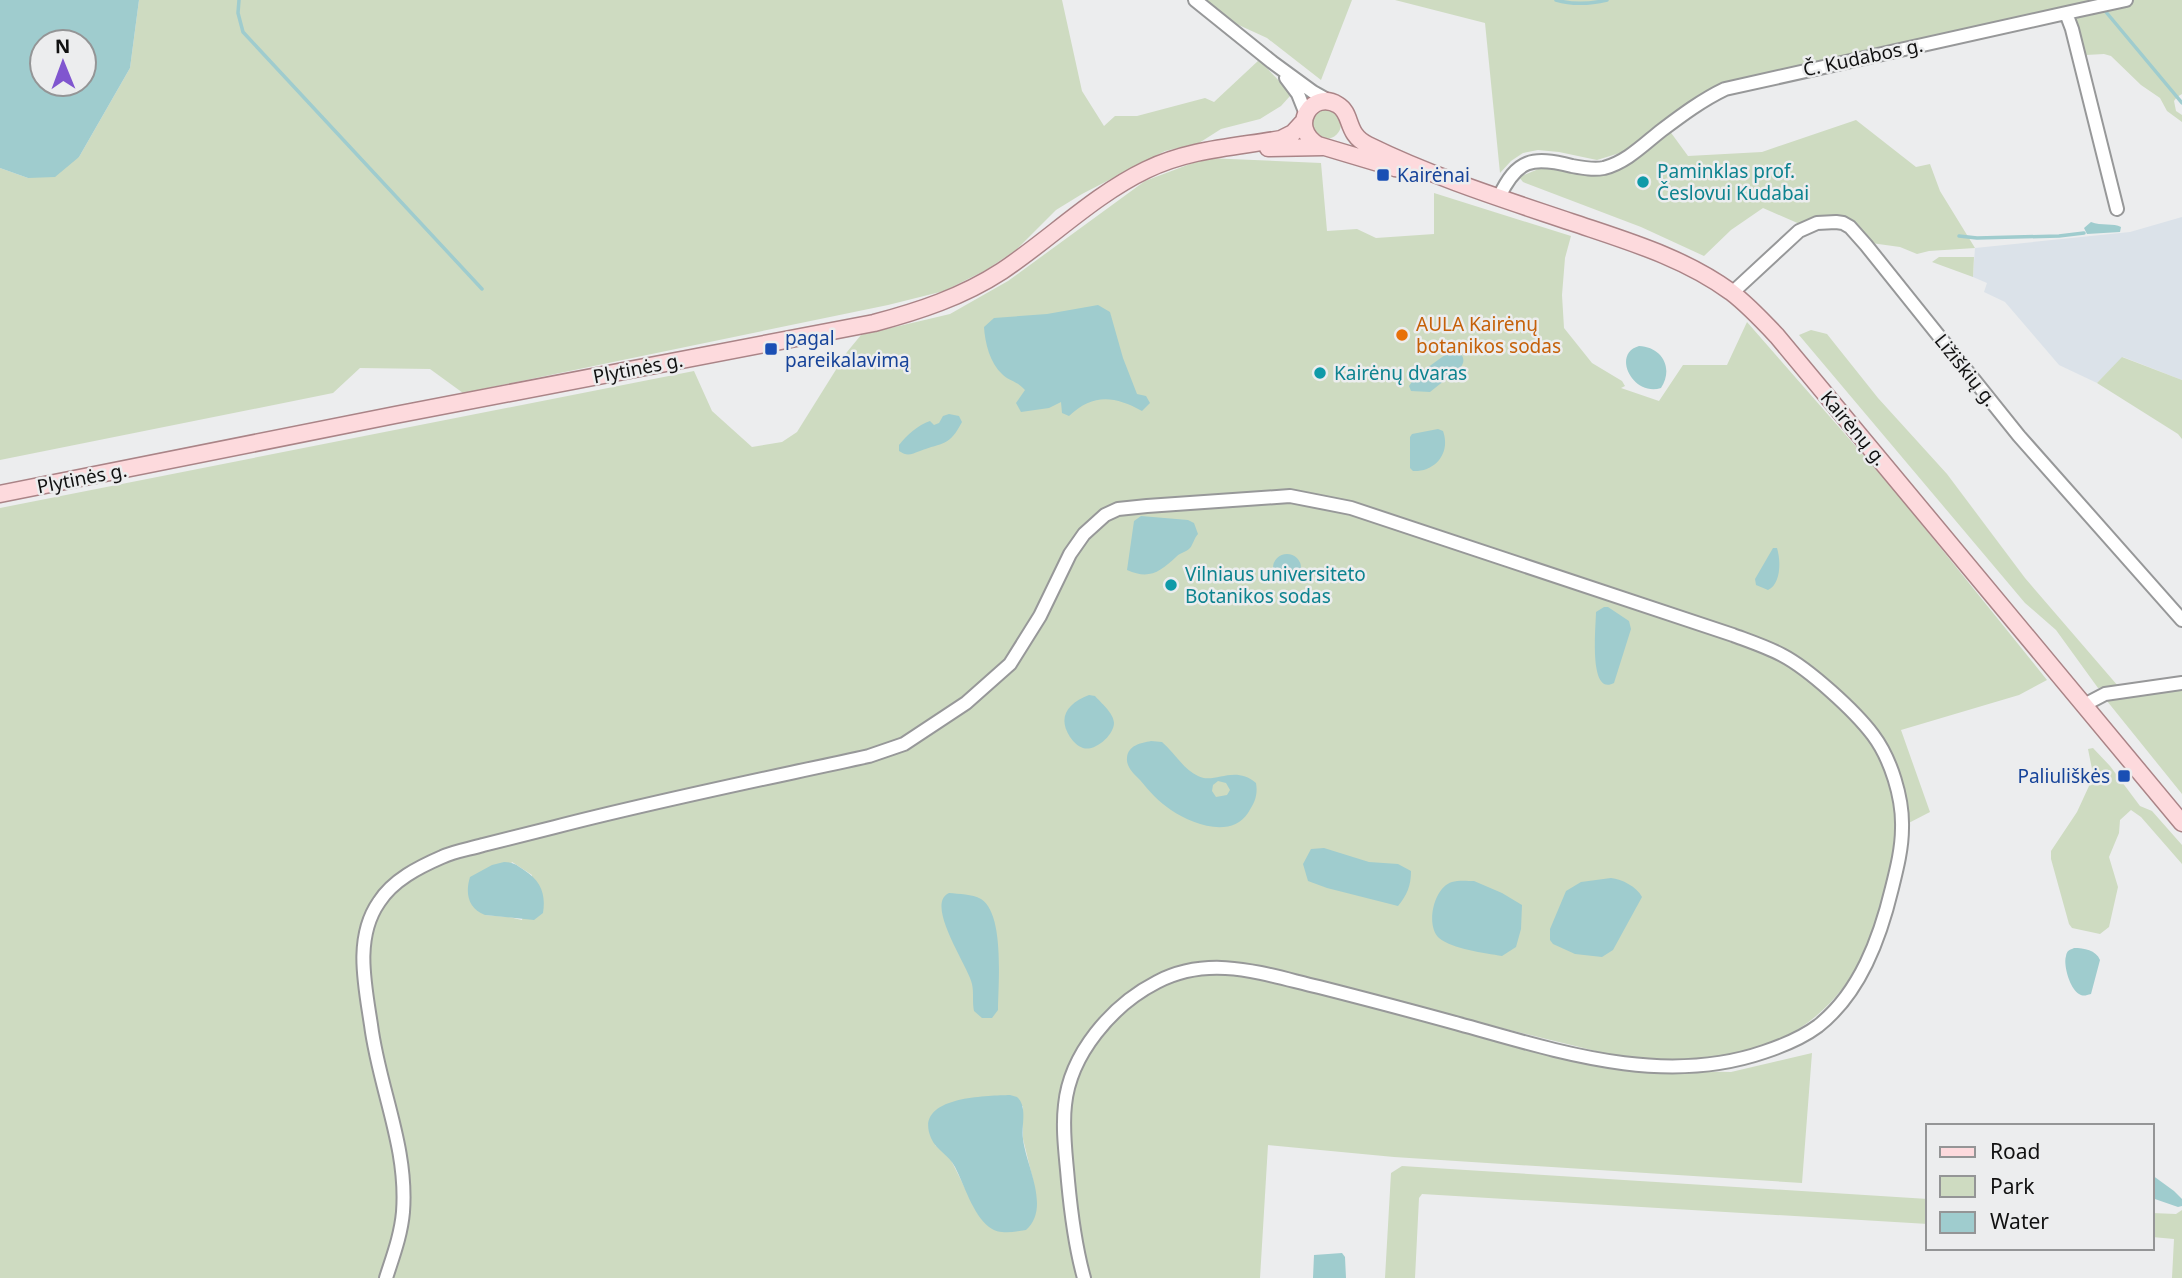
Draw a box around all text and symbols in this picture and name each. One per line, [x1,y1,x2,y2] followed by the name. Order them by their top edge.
[28,28,98,98] north arrow
[1801,32,1925,82] street label: Č. Kudabos g.
[55,33,71,59] text: N
[1657,158,1809,206] place label: Paminklas prof. Česlovui Kudabai
[1397,162,1470,188] place label: Kairėnai
[1375,167,1391,183] marker: Kairėnai
[1635,174,1651,190] marker: Paminklas prof. Česlovui Kudabai
[1416,311,1561,359] place label: AULA Kairėnų botanikos sodas
[785,325,910,373] place label: pagal pareikalavimą
[1394,327,1410,343] marker: AULA Kairėnų botanikos sodas
[1929,328,2003,412] street label: Ližiškių g.
[763,341,779,357] marker: pagal pareikalavimą
[591,347,685,389] street label: Plytinės g.
[1334,360,1467,386] place label: Kairėnų dvaras
[1312,365,1328,381] marker: Kairėnų dvaras
[1815,385,1893,471] street label: Kairėnų g.
[35,457,129,499] street label: Plytinės g.
[1185,561,1366,609] place label: Vilniaus universiteto Botanikos sodas
[1163,577,1179,593] marker: Vilniaus universiteto Botanikos sodas
[2017,763,2110,789] place label: Paliuliškės
[2116,768,2132,784] marker: Paliuliškės
[1926,1124,2154,1250] legend
[1990,1137,2040,1165] text: Road
[1990,1172,2035,1200] text: Park
[1990,1207,2049,1235] text: Water

